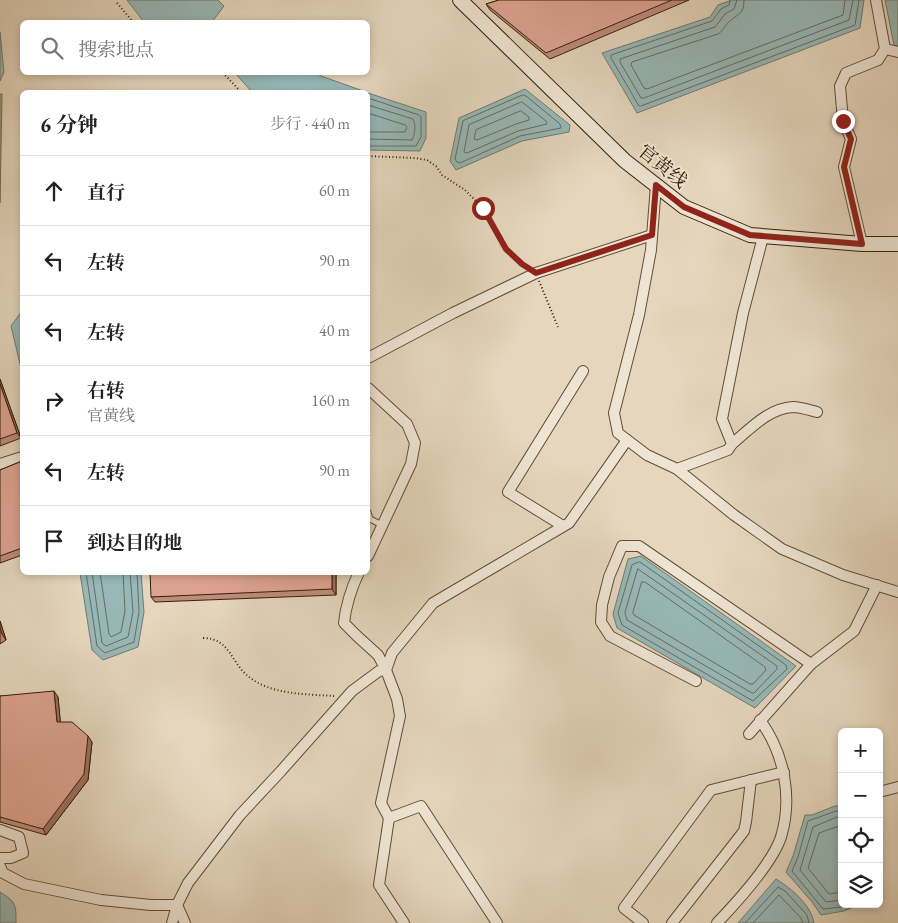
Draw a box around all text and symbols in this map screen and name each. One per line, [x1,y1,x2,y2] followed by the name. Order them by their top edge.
[20,20,370,75] search box
[38,34,66,62] icon: search
[78,37,154,62] text: 搜索地点
[832,110,855,133] route end
[40,111,98,138] text: 6 分钟
[270,113,350,134] text: 步行 · 440 m
[633,138,693,194] street label: 官黄线
[40,177,68,205] icon: ahead
[87,180,125,205] text: 直行
[319,180,350,201] text: 60 m
[472,197,495,220] route start
[40,247,68,275] icon: left
[87,250,125,275] text: 左转
[319,250,350,271] text: 90 m
[40,317,68,345] icon: left
[87,320,125,345] text: 左转
[319,320,350,341] text: 40 m
[87,378,125,403] text: 右转
[40,387,68,415] icon: right
[311,390,350,411] text: 160 m
[87,405,135,426] text: 官黄线
[40,457,68,485] icon: left
[87,460,125,485] text: 左转
[319,460,350,481] text: 90 m
[40,527,68,555] icon: arrive
[87,530,182,555] text: 到达目的地
[838,728,883,908] map controls
[838,728,883,773] button: +
[838,773,883,818] button: −
[838,818,883,863] button: locate
[838,863,883,908] button: layers

